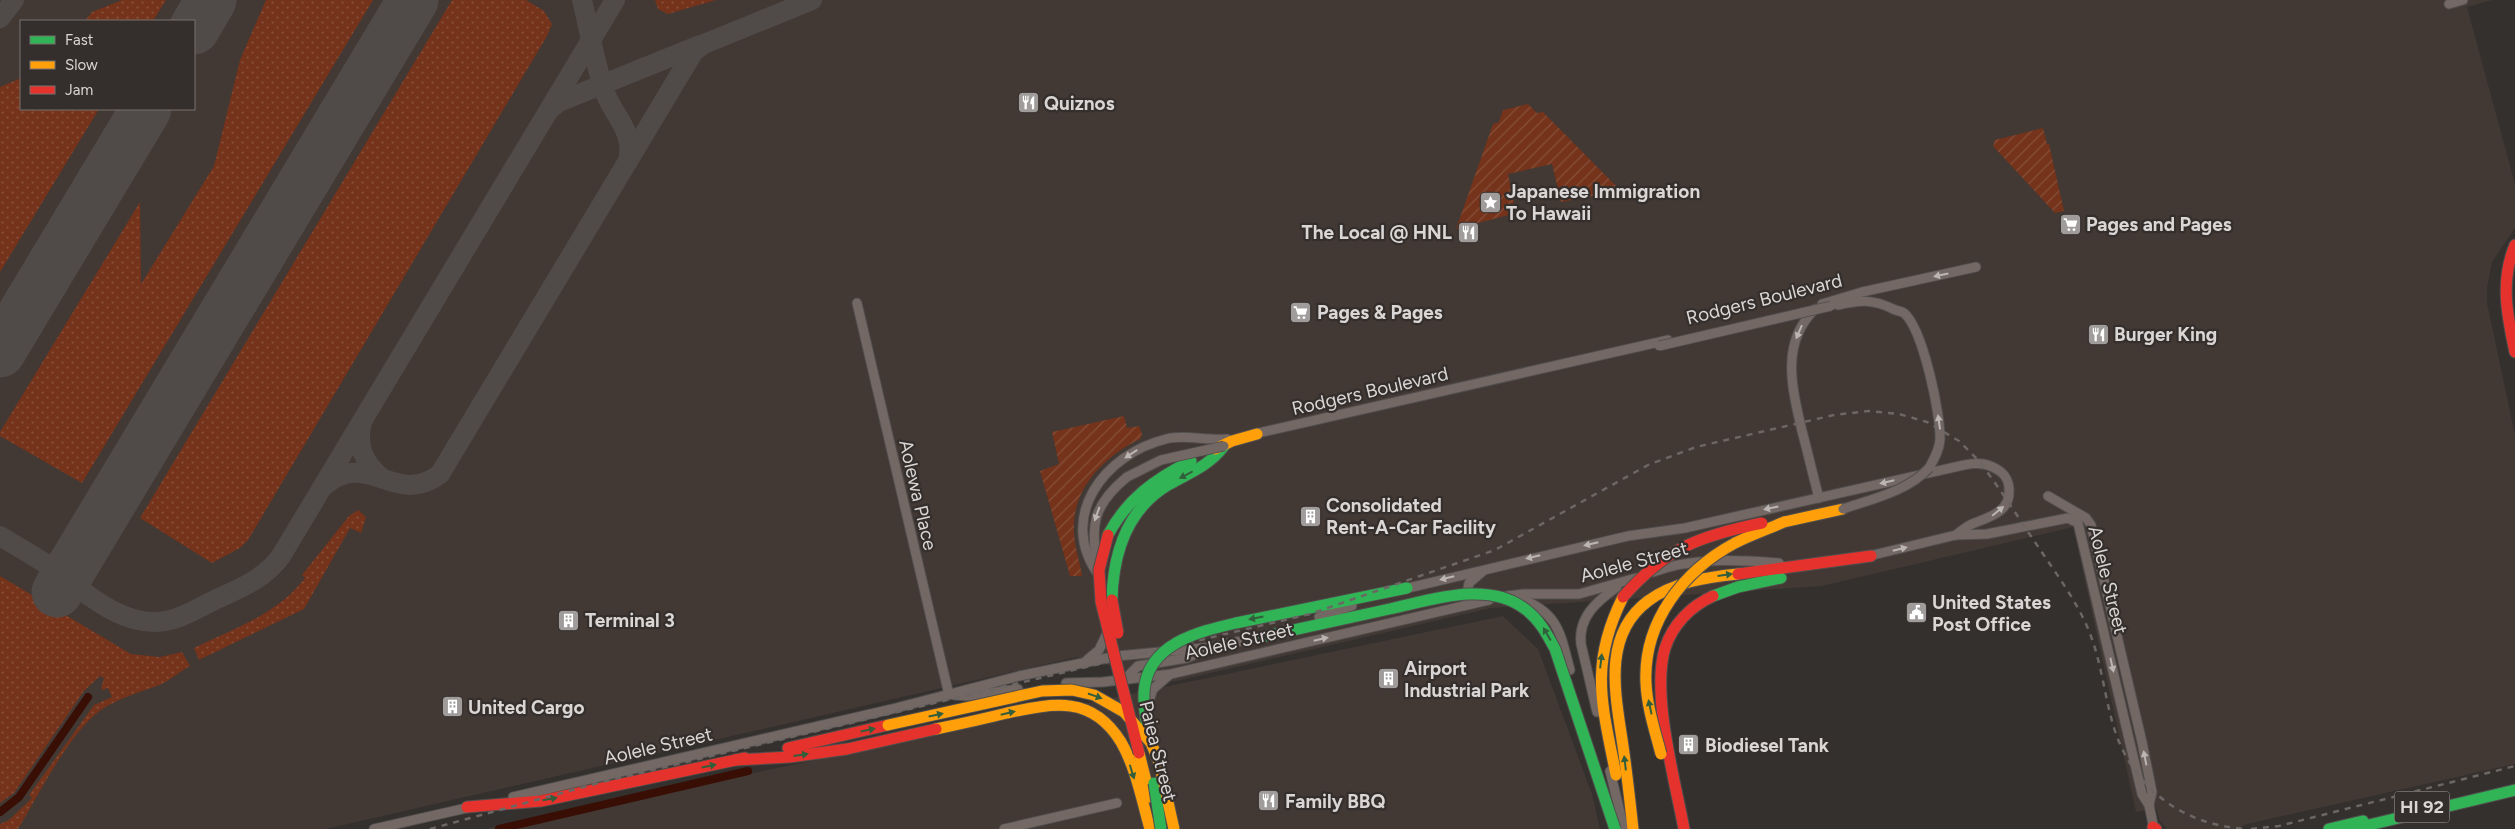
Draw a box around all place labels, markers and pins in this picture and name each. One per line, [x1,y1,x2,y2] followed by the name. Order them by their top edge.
[1016,91,1040,115] restaurant icon: Quiznos
[1044,92,1115,115] place label: Quiznos
[1506,180,1700,225] place label: Japanese Immigration To Hawaii
[1478,190,1502,214] place icon: Japanese Immigration To Hawaii
[2058,212,2082,236] supermarket icon: Pages and Pages
[2086,213,2232,236] place label: Pages and Pages
[1456,220,1480,244] restaurant icon: The Local @ HNL
[1302,221,1452,244] place label: The Local @ HNL
[1289,300,1313,324] supermarket icon: Pages & Pages
[1317,301,1443,324] place label: Pages & Pages
[2086,322,2110,346] restaurant icon: Burger King
[2114,323,2217,346] place label: Burger King
[1326,494,1496,539] place label: Consolidated Rent-A-Car Facility
[1298,504,1322,528] building icon: Consolidated Rent-A-Car Facility
[1932,591,2051,636] place label: United States Post Office
[1904,601,1928,625] public building icon: United States Post Office
[557,608,581,632] building icon: Terminal 3
[585,609,675,632] place label: Terminal 3
[1404,657,1530,702] place label: Airport Industrial Park
[1376,667,1400,691] building icon: Airport Industrial Park
[440,695,464,719] building icon: United Cargo
[468,696,585,719] place label: United Cargo
[1677,733,1701,757] building icon: Biodiesel Tank
[1705,734,1830,757] place label: Biodiesel Tank
[1257,789,1281,813] restaurant icon: Family BBQ
[1285,790,1385,813] place label: Family BBQ

